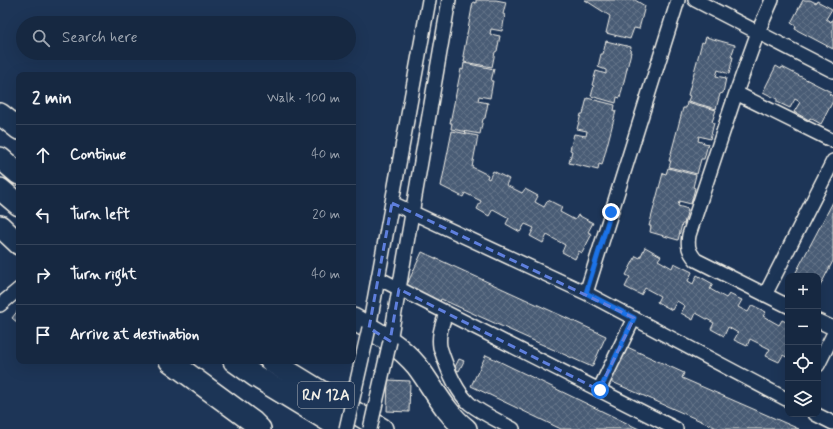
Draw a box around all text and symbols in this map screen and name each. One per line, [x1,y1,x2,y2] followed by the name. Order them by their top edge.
[16,16,356,60] search box
[30,27,52,49] icon: search
[62,28,138,48] text: Search here
[32,87,72,109] text: 2 min
[267,90,340,107] text: Walk · 100 m
[32,144,54,166] icon: ahead
[70,145,126,165] text: Continue
[311,146,340,163] text: 40 m
[602,203,620,221] route end
[32,204,54,226] icon: left
[70,205,130,225] text: Turn left
[312,206,340,223] text: 20 m
[32,264,54,286] icon: right
[70,265,137,285] text: Turn right
[311,266,340,283] text: 40 m
[785,273,821,417] map controls
[785,273,821,309] button: +
[785,309,821,345] button: −
[32,324,54,346] icon: arrive
[70,325,199,345] text: Arrive at destination
[785,345,821,381] button: locate
[591,381,609,399] route start
[785,381,821,417] button: layers
[298,382,354,408] road number: RN 12A

